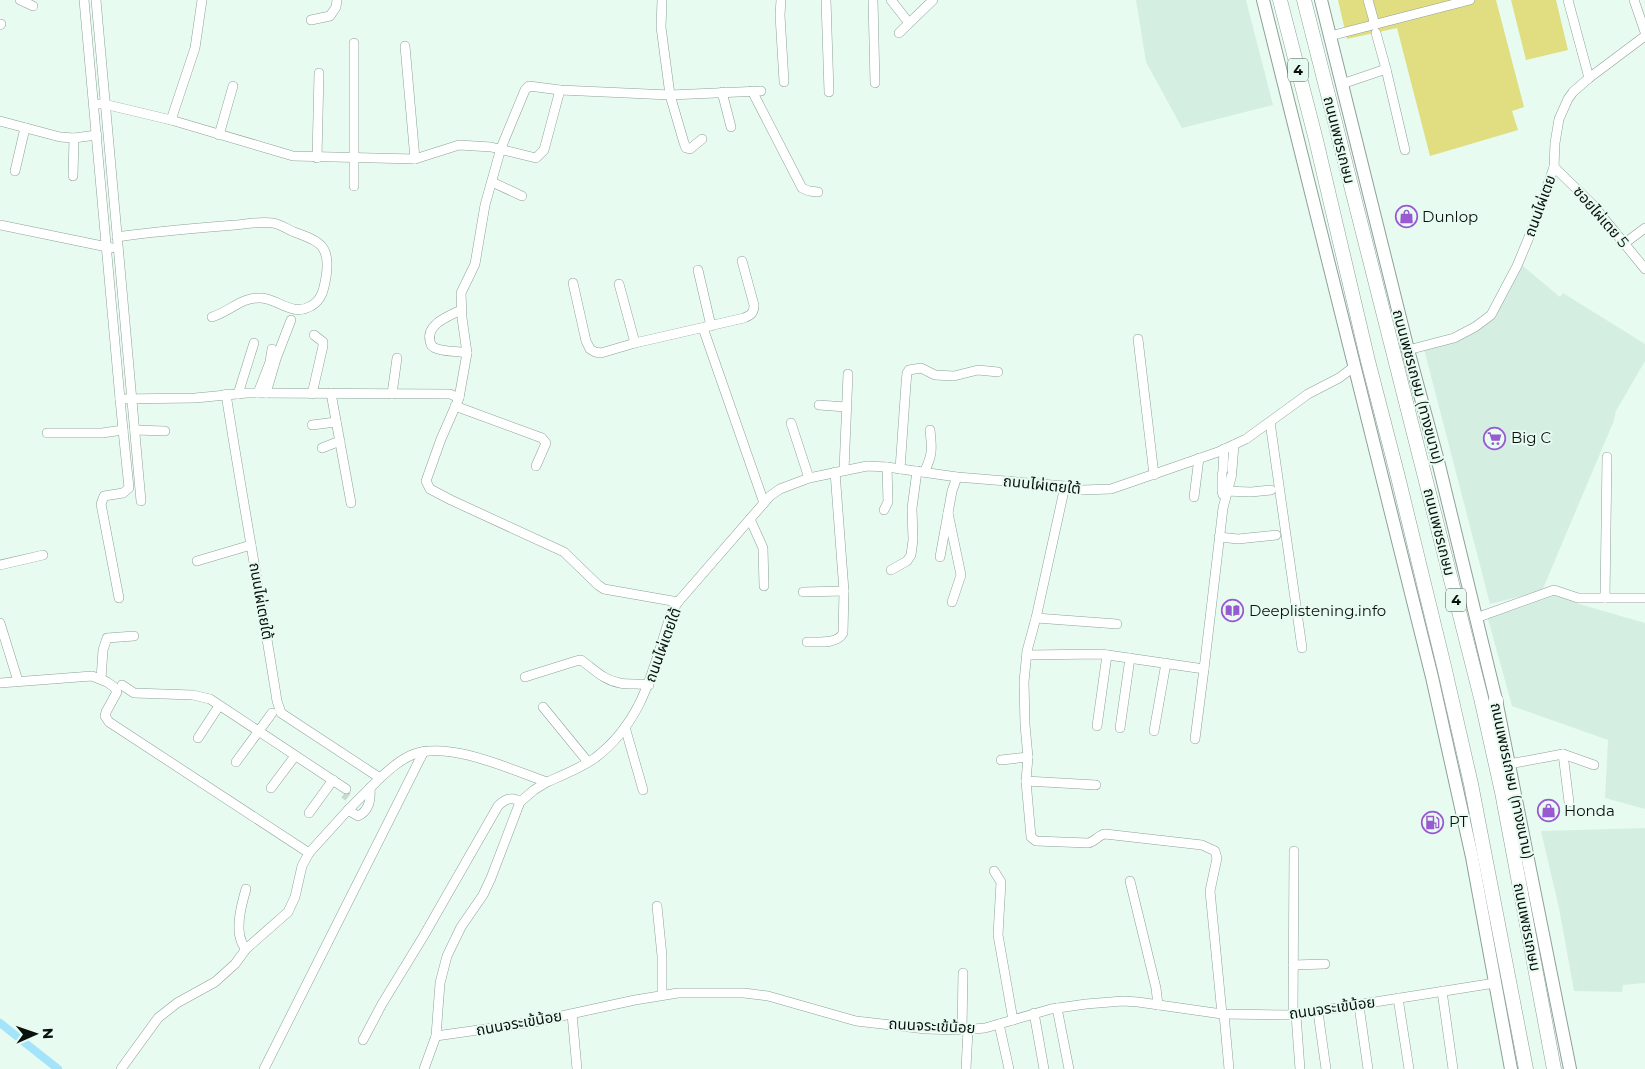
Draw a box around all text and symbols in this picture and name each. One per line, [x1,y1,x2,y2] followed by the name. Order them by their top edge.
[1288,58,1308,82] road number: 4
[1319,94,1360,186] street label: ถนนเพชรเกษม
[1520,172,1559,239] street label: ถนนไผ่เตย
[1570,182,1633,251] street label: ซอยไผ่เตย 5
[1394,205,1418,229] shop icon: Dunlop
[1422,207,1478,226] place label: Dunlop
[1389,307,1448,466] street label: ถนนเพชรเกษม (ทางขนาน)
[1483,426,1507,450] supermarket icon: Big C
[1511,428,1552,447] place label: Big C
[1002,471,1082,498] street label: ถนนไผ่เตยใต้
[1419,486,1460,578] street label: ถนนเพชรเกษม
[245,561,278,641] street label: ถนนไผ่เตยใต้
[1446,588,1466,612] road number: 4
[1221,599,1245,623] library icon: Deeplistening.info
[1249,601,1386,620] place label: Deeplistening.info
[640,605,685,685] street label: ถนนไผ่เตยใต้
[1487,701,1538,861] street label: ถนนเพชรเกษม (ทางขนาน)
[1536,799,1560,823] shop icon: Honda
[1564,801,1615,820] place label: Honda
[1421,810,1445,834] fuel station icon: PT
[1449,812,1468,831] place label: PT
[1510,881,1545,973] street label: ถนนเพชรเกษม
[1288,992,1376,1023] street label: ถนนจระเข้น้อย
[474,1006,563,1039] street label: ถนนจระเข้น้อย
[10,1009,60,1059] north arrow
[888,1014,976,1037] street label: ถนนจระเข้น้อย
[39,1028,57,1040] text: N

